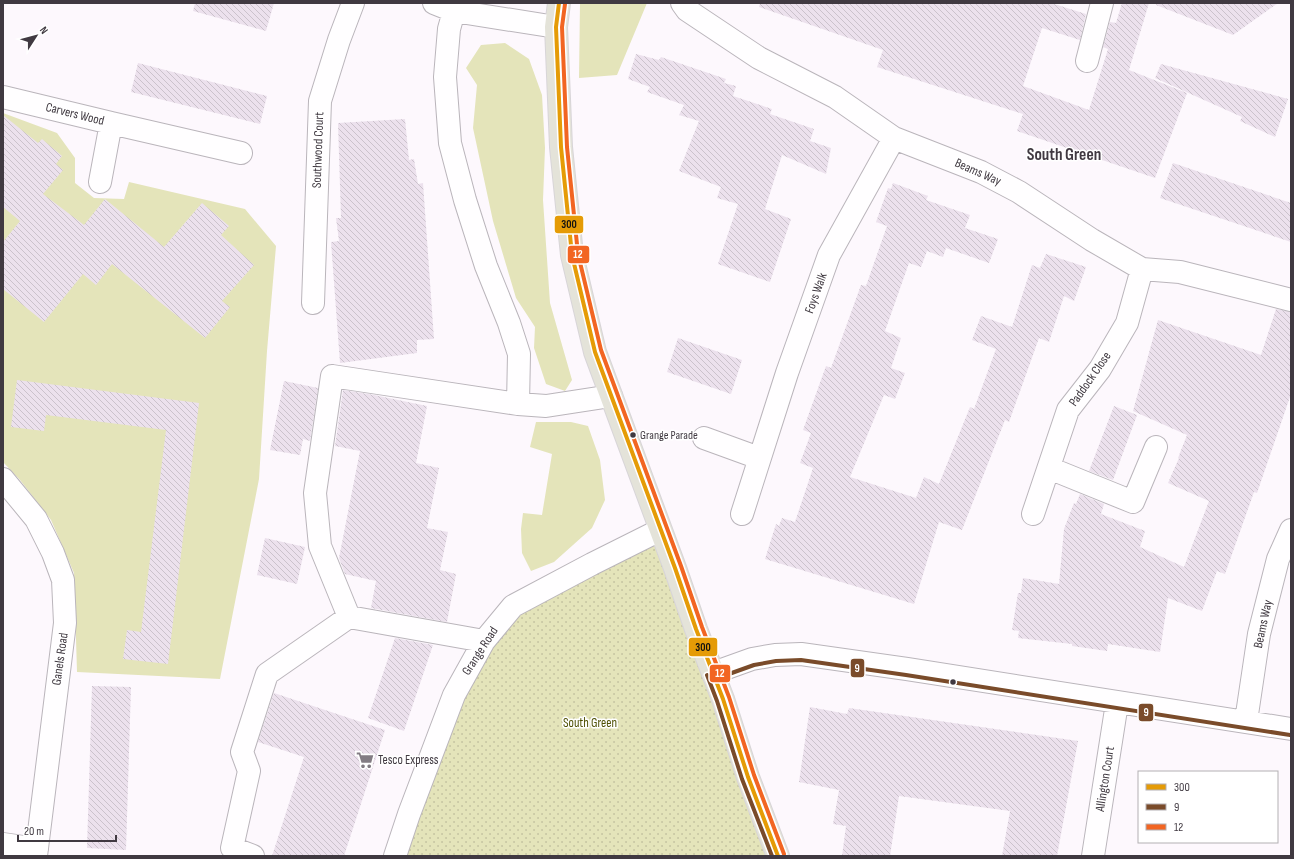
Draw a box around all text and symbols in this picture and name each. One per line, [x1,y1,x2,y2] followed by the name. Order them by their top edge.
[16,16,56,56] north arrow
[37,24,51,37] text: N
[44,99,106,129] street label: Carvers Wood
[309,112,327,188] street label: Southwood Court
[1027,145,1101,165] district label: South Green
[952,155,1004,189] street label: Beams Way
[554,215,584,234] line badge: 300
[561,218,577,231] text: 300
[567,245,590,264] line badge: 12
[573,248,583,261] text: 12
[801,270,831,316] street label: Foys Walk
[1065,349,1115,409] street label: Paddock Close
[640,428,698,443] place label: Grange Parade
[628,430,638,440] marker: Grange Parade
[1250,598,1276,650] street label: Beams Way
[458,624,502,678] street label: Grange Road
[48,632,72,686] street label: Ganels Road
[688,637,718,657] line badge: 300
[695,641,711,654] text: 300
[850,658,865,678] line badge: 9
[854,662,860,675] text: 9
[709,664,731,683] line badge: 12
[715,667,725,680] text: 12
[948,677,958,687] unlabelled marker
[1138,703,1154,722] line badge: 9
[1143,706,1149,719] text: 9
[563,715,617,731] park label: South Green
[1092,745,1118,814] street label: Allington Court
[355,750,375,770] supermarket icon: Tesco Express
[378,752,439,768] place label: Tesco Express
[1138,771,1278,843] legend
[1174,780,1190,795] text: 300
[1174,800,1179,815] text: 9
[18,817,116,843] scale bar
[1174,820,1183,835] text: 12
[24,824,44,839] text: 20 m

